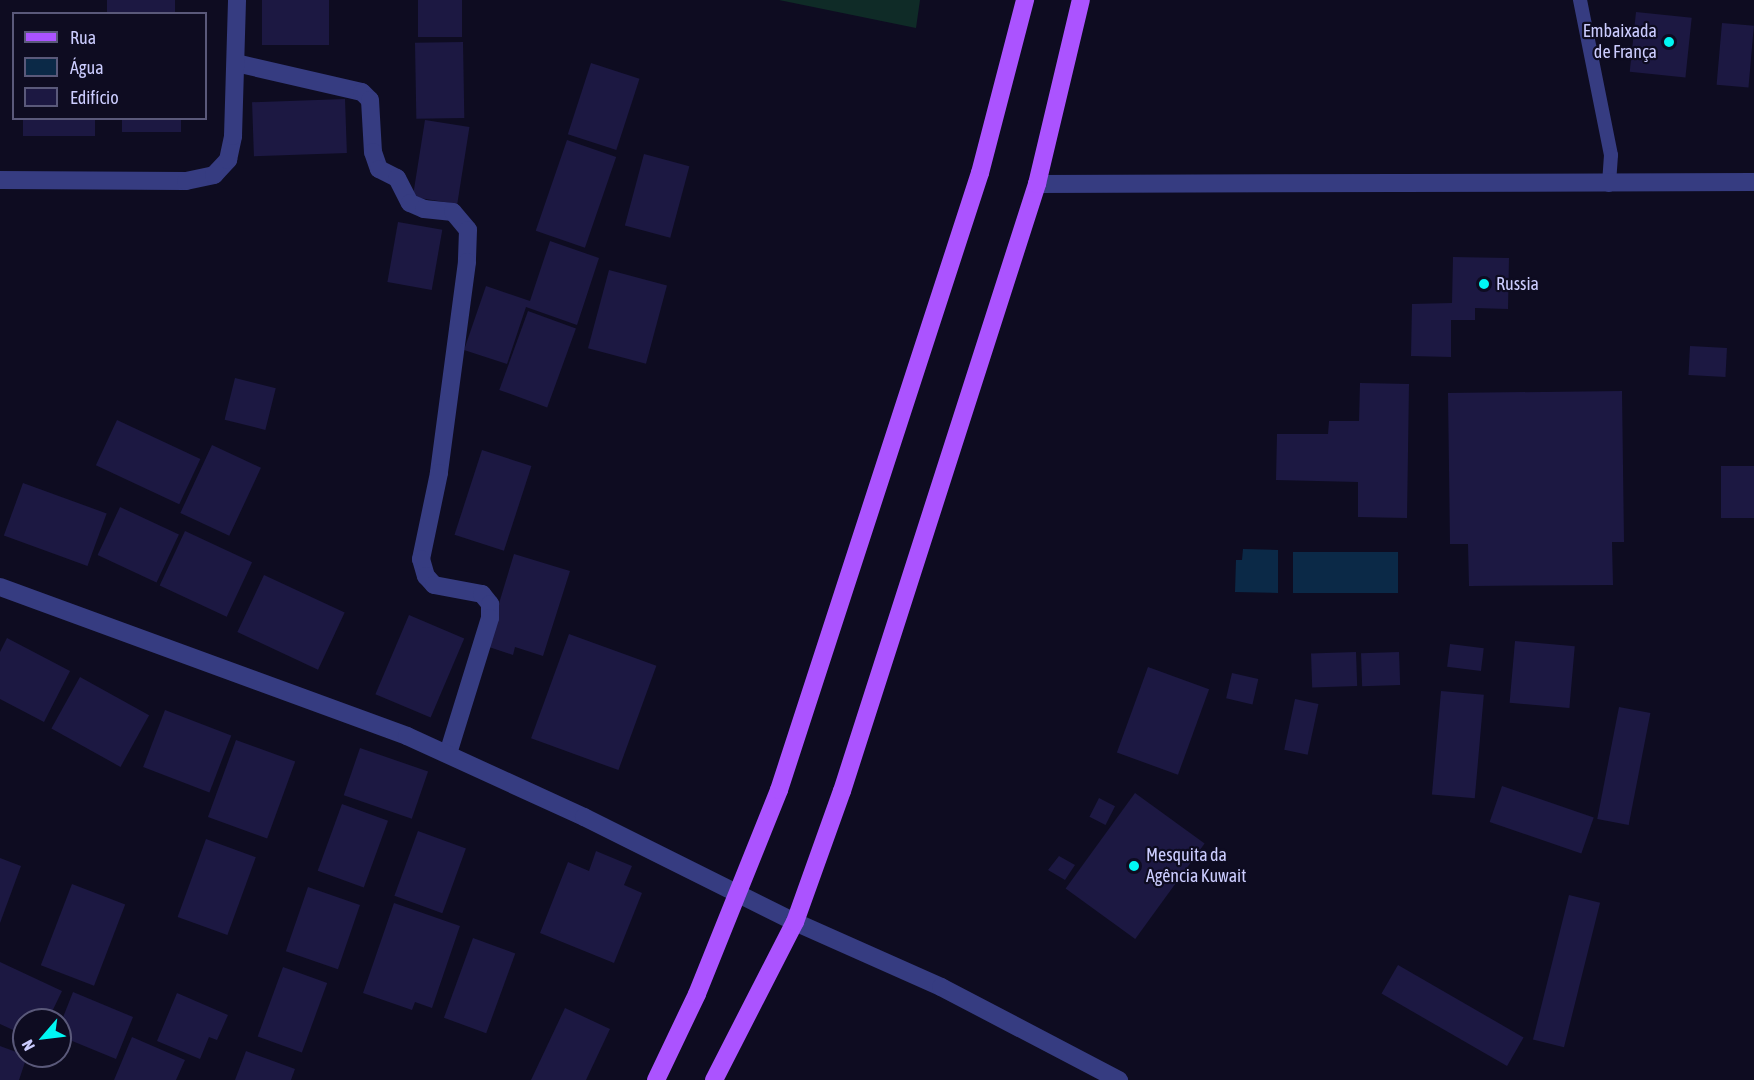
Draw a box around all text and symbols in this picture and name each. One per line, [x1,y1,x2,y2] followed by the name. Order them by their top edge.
[12,12,207,120] legend
[1583,21,1657,63] place label: Embaixada de França
[70,27,96,48] text: Rua
[1662,35,1676,49] marker: Embaixada de França
[70,57,104,78] text: Água
[70,87,119,108] text: Edifício
[1496,273,1539,295] place label: Russia
[1477,277,1491,291] marker: Russia
[1146,845,1246,888] place label: Mesquita da Agência Kuwait
[1127,859,1141,873] marker: Mesquita da Agência Kuwait
[12,1008,72,1068] north arrow
[18,1037,38,1054] text: N

